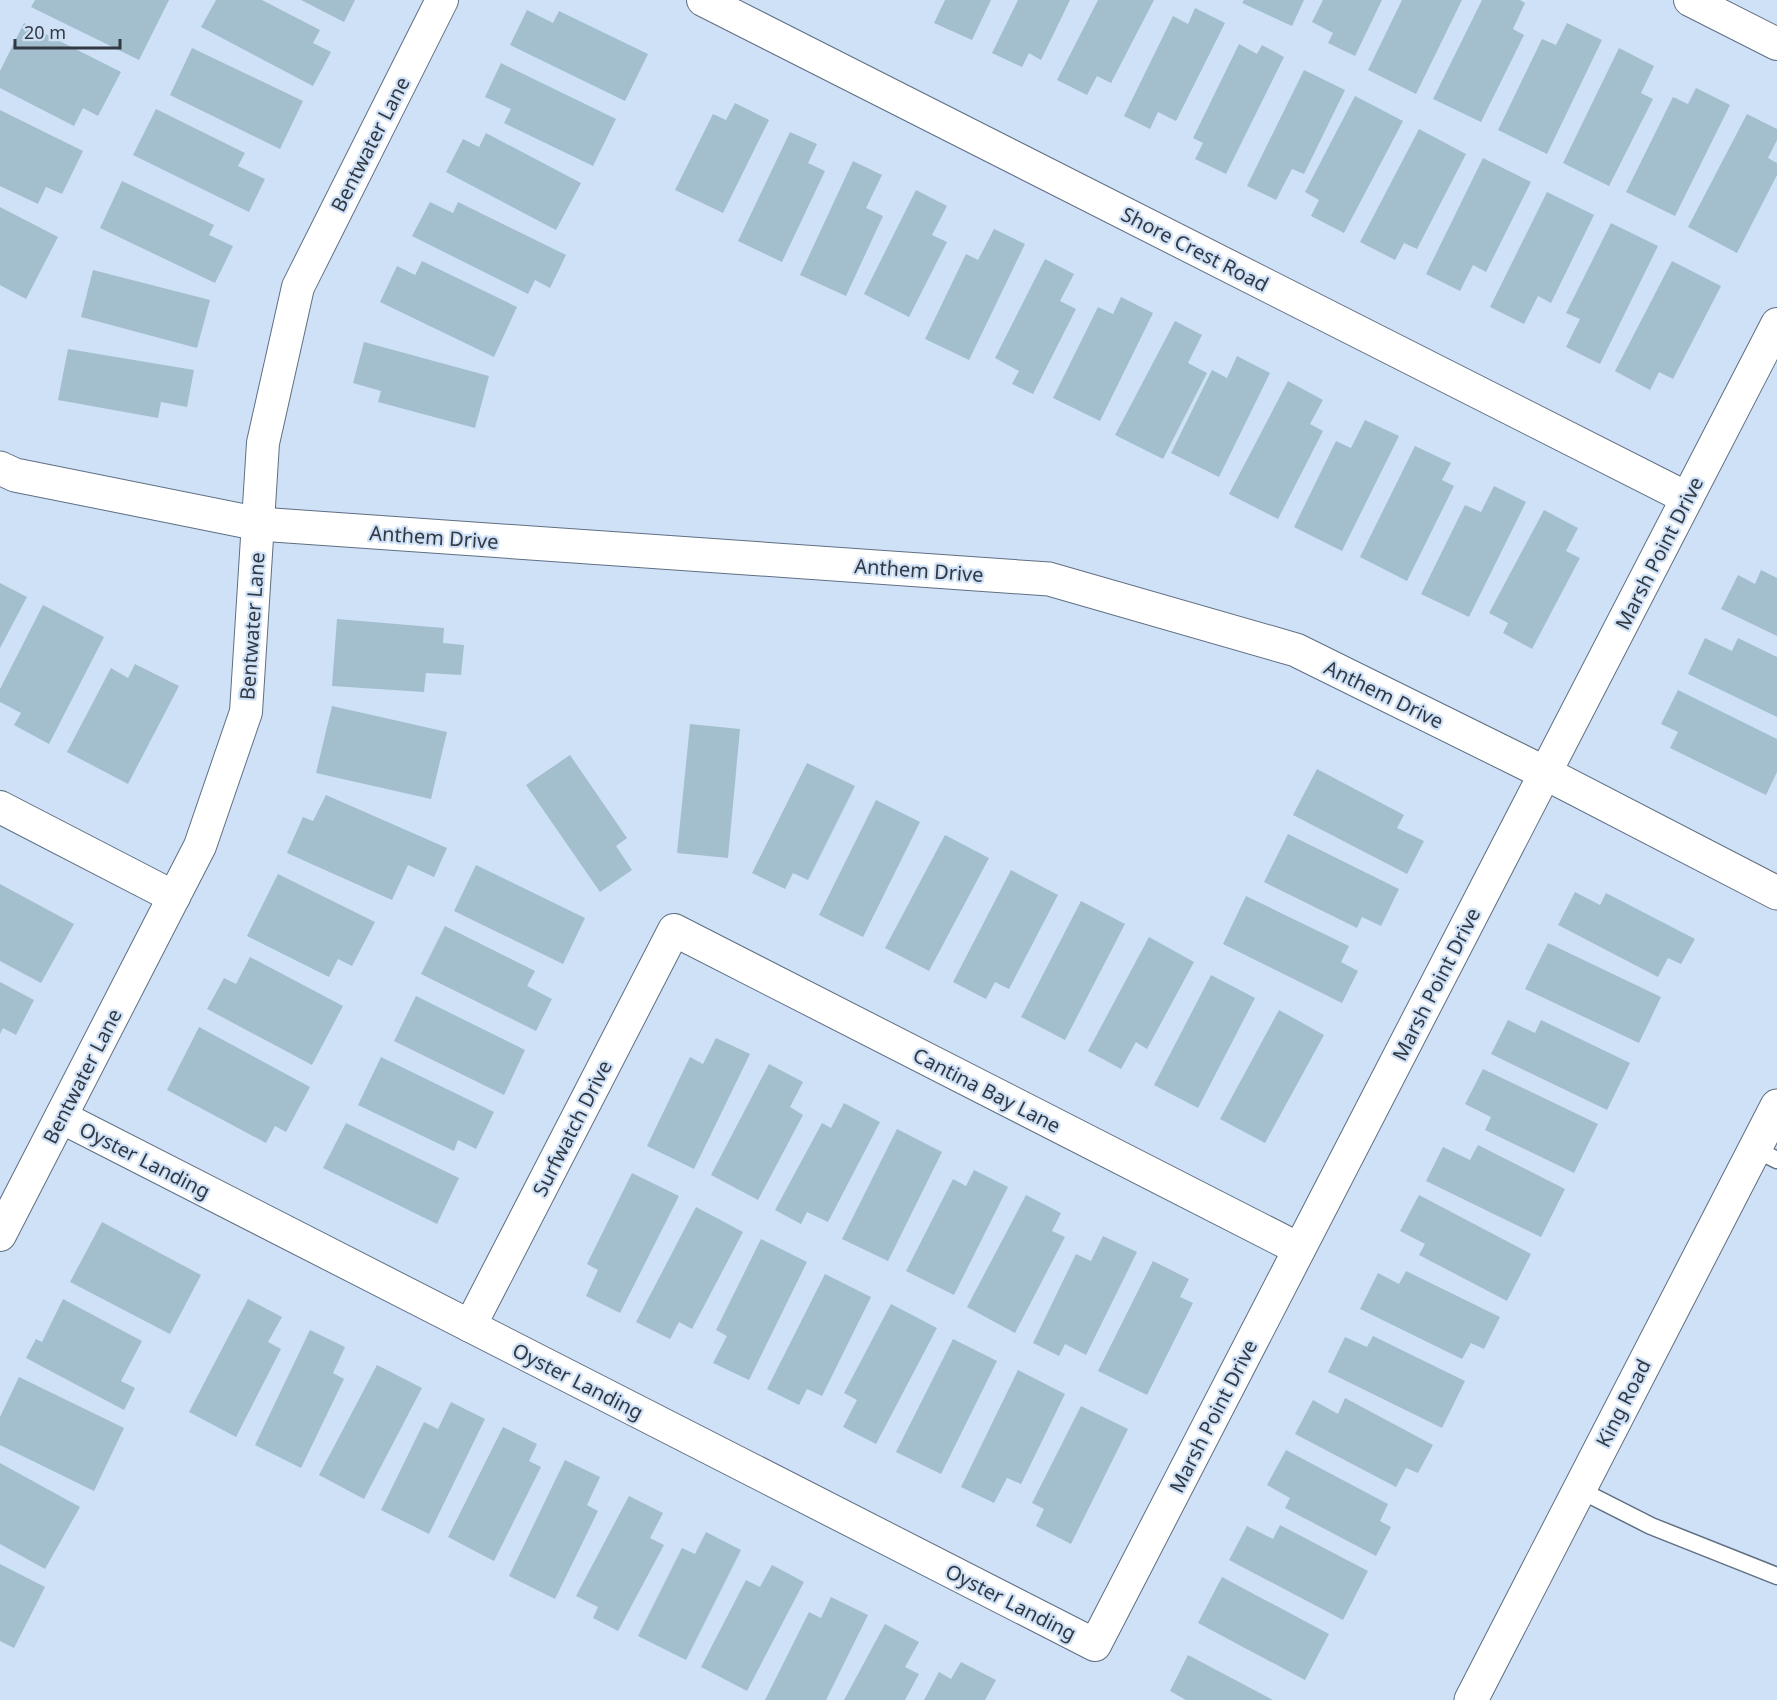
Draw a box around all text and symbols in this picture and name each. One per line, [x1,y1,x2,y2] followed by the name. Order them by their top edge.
[15,12,120,50] scale bar
[24,20,66,44] text: 20 m
[324,72,416,216] street label: Bentwater Lane
[1117,200,1273,298] street label: Shore Crest Road
[1609,472,1709,634] street label: Marsh Point Drive
[369,519,499,555] street label: Anthem Drive
[233,551,271,701] street label: Bentwater Lane
[854,552,984,588] street label: Anthem Drive
[1320,654,1448,734] street label: Anthem Drive
[1386,903,1486,1065] street label: Marsh Point Drive
[36,1004,128,1148] street label: Bentwater Lane
[909,1041,1065,1139] street label: Cantina Bay Lane
[526,1055,618,1201] street label: Surfwatch Drive
[75,1115,215,1205] street label: Oyster Landing
[1163,1335,1263,1497] street label: Marsh Point Drive
[508,1336,648,1426] street label: Oyster Landing
[1589,1354,1657,1452] street label: King Road
[941,1557,1081,1647] street label: Oyster Landing

